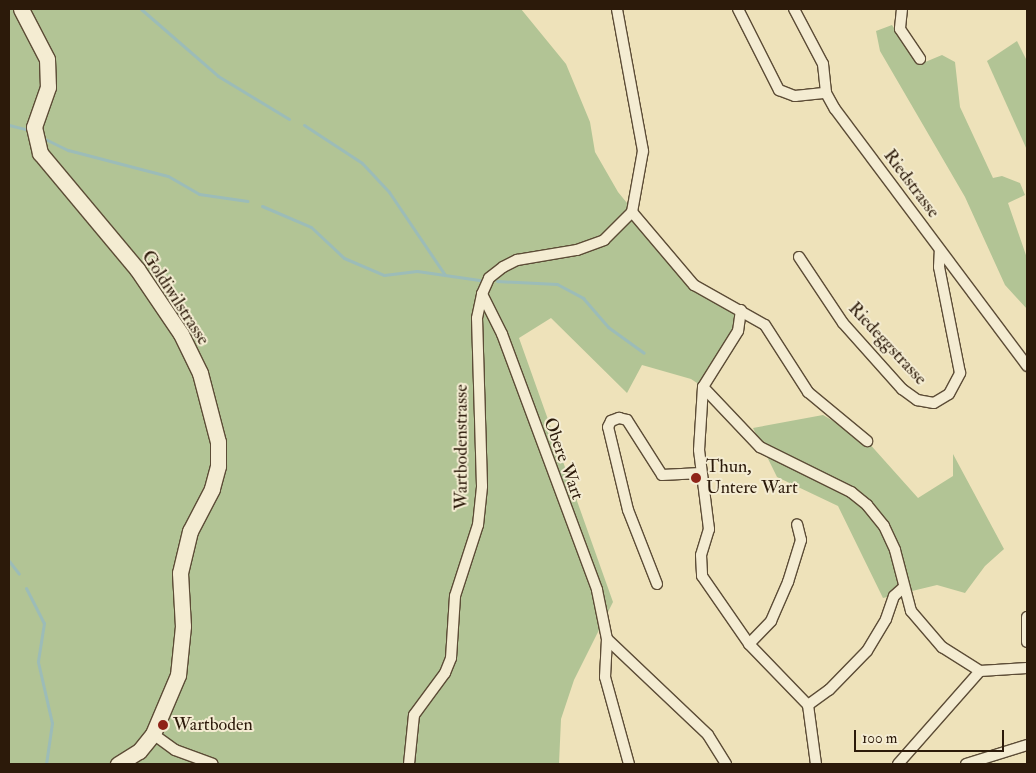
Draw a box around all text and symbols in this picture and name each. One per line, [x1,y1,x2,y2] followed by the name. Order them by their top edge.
[878,146,944,222] street label: Riedstrasse
[136,247,214,349] street label: Goldiwilstrasse
[843,298,931,390] street label: Riedeggstrasse
[451,384,473,510] street label: Wartbodenstrasse
[538,415,588,503] street label: Obere Wart
[706,457,798,499] place label: Thun, Untere Wart
[690,472,702,484] marker: Thun, Untere Wart
[173,714,253,736] place label: Wartboden
[157,719,169,731] marker: Wartboden
[856,720,1006,752] scale bar
[862,729,897,748] text: 100 m

